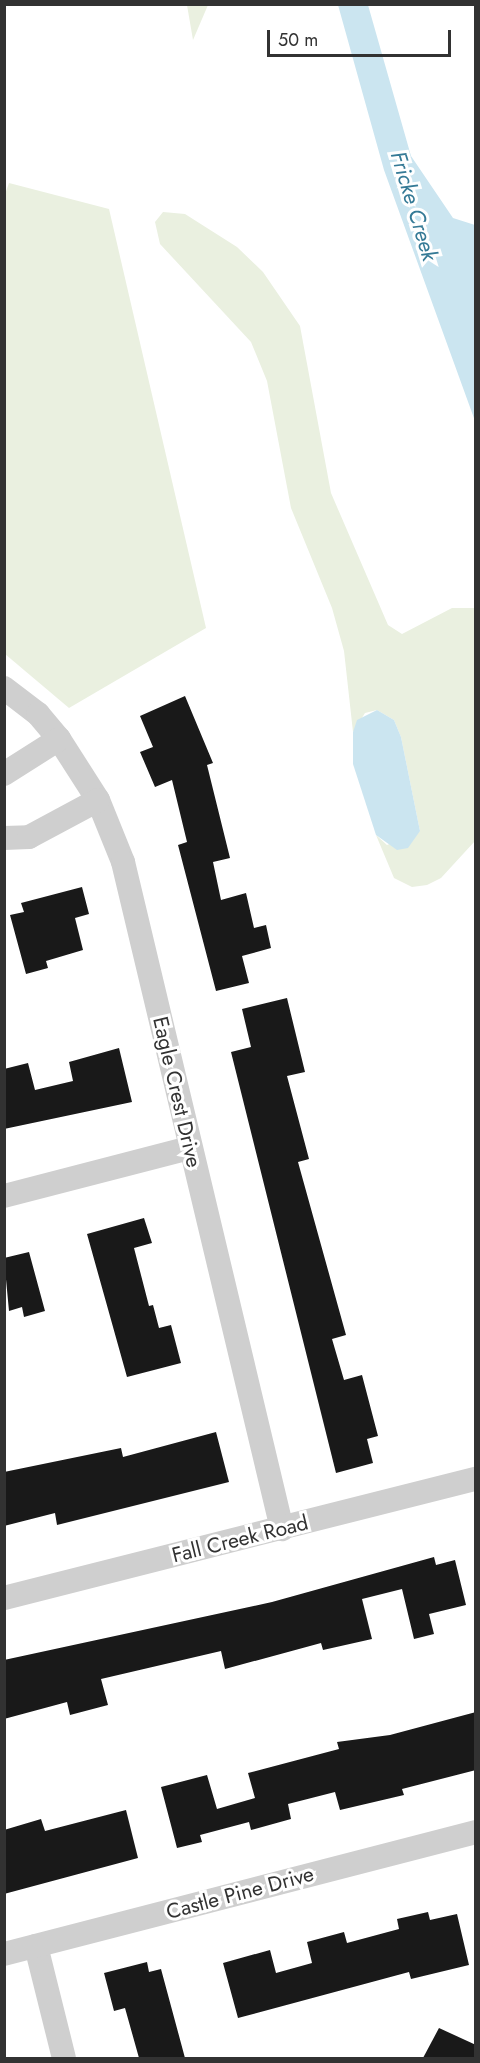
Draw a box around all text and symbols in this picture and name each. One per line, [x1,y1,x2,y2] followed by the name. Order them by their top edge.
[270,18,454,56] scale bar
[278,27,318,53] text: 50 m
[385,148,443,264] water label: Fricke Creek
[147,1014,207,1170] street label: Eagle Crest Drive
[169,1510,311,1568] street label: Fall Creek Road
[163,1861,317,1925] street label: Castle Pine Drive

